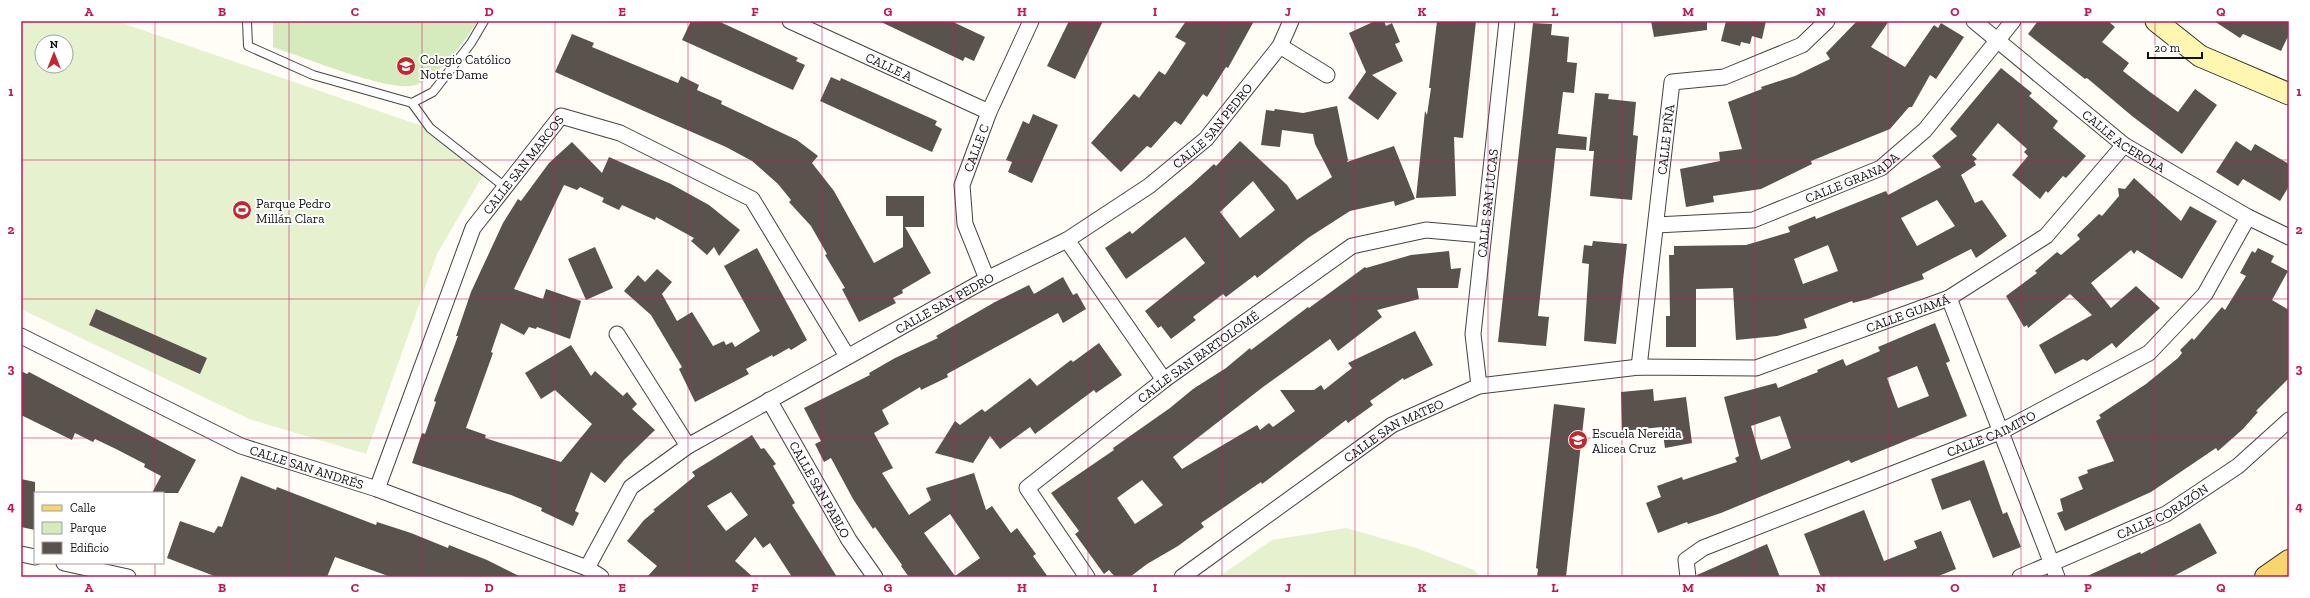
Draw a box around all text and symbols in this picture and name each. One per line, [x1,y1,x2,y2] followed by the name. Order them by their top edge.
[85,4,94,19] text: A
[218,4,226,19] text: B
[351,4,359,19] text: C
[484,4,494,19] text: D
[618,4,626,19] text: E
[751,4,759,19] text: F
[884,4,893,19] text: G
[1017,4,1027,19] text: H
[1153,4,1158,19] text: I
[1285,4,1291,19] text: J
[1418,4,1427,19] text: K
[1551,4,1559,19] text: L
[1682,4,1694,19] text: M
[1816,4,1826,19] text: N
[1950,4,1960,19] text: O
[2084,4,2092,19] text: P
[2216,4,2226,19] text: Q
[34,34,74,74] north arrow
[2148,34,2202,60] scale bar
[50,38,59,51] text: N
[2154,41,2181,55] text: 20 m
[863,50,915,84] street label: CALLE A
[420,52,511,82] place label: Colegio Católico Notre Dame
[395,55,417,77] school or university icon: Colegio Católico Notre Dame
[1170,80,1256,171] street label: CALLE SAN PEDRO
[8,84,14,99] text: 1
[2296,84,2302,99] text: 1
[1654,103,1677,176] street label: CALLE PIÑA
[2079,107,2168,176] street label: CALLE ACEROLA
[480,112,567,217] street label: CALLE SAN MARCOS
[961,122,992,174] street label: CALLE C
[1474,148,1501,258] street label: CALLE SAN LUCAS
[1803,149,1902,206] street label: CALLE GRANADA
[256,196,331,226] place label: Parque Pedro Millán Clara
[231,199,253,221] sports icon: Parque Pedro Millán Clara
[8,222,15,237] text: 2
[2296,222,2303,237] text: 2
[893,270,996,337] street label: CALLE SAN PEDRO
[1864,291,1952,335] street label: CALLE GUAMÁ
[1135,308,1262,406] street label: CALLE SAN BARTOLOMÉ
[8,361,15,376] text: 3
[2296,361,2303,376] text: 3
[1341,396,1446,466] street label: CALLE SAN MATEO
[1945,408,2038,460] street label: CALLE CAIMITO
[1592,426,1682,456] place label: Escuela Nereida Alicea Cruz
[1567,429,1589,451] school or university icon: Escuela Nereida Alicea Cruz
[786,439,853,541] street label: CALLE SAN PABLO
[248,442,366,492] street label: CALLE SAN ANDRÉS
[2114,481,2212,542] street label: CALLE CORAZÓN
[34,492,164,564] legend
[7,499,15,514] text: 4
[2295,499,2303,514] text: 4
[70,501,96,515] text: Calle
[70,521,107,535] text: Parque
[70,541,109,555] text: Edificio
[85,580,94,595] text: A
[218,580,226,595] text: B
[351,580,359,595] text: C
[484,580,494,595] text: D
[618,580,626,595] text: E
[751,580,759,595] text: F
[884,580,893,595] text: G
[1017,580,1027,595] text: H
[1153,580,1158,595] text: I
[1285,580,1291,595] text: J
[1418,580,1427,595] text: K
[1551,580,1559,595] text: L
[1682,580,1694,595] text: M
[1816,580,1826,595] text: N
[1950,580,1960,595] text: O
[2084,580,2092,595] text: P
[2216,580,2226,595] text: Q

